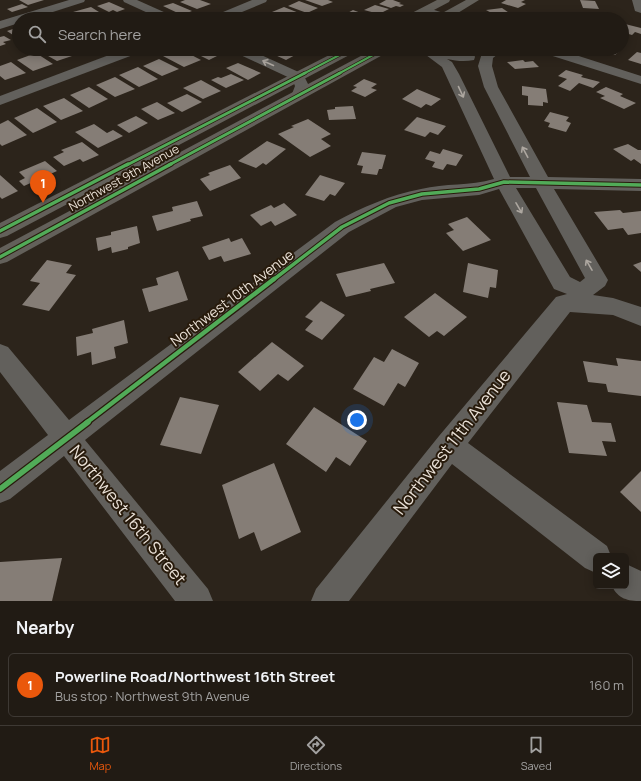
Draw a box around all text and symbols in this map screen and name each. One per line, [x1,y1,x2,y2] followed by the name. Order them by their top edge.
[12,12,629,56] search box
[26,23,48,45] icon: search
[58,24,141,45] text: Search here
[262,58,274,66] one-way arrow
[458,86,465,98] one-way arrow
[65,140,182,215] street label: Northwest 9th Avenue
[521,146,528,158] one-way arrow
[30,170,56,203] pin: 1
[515,202,523,214] one-way arrow
[166,245,297,350] street label: Northwest 10th Avenue
[584,259,592,271] one-way arrow
[388,364,516,519] street label: Northwest 11th Avenue
[347,410,367,430] your location
[65,440,192,590] street label: Northwest 16th Street
[593,553,629,589] map controls
[593,553,629,589] button: layers
[16,616,74,639] text: Nearby
[55,666,335,687] text: Powerline Road/Northwest 16th Street
[27,676,33,694] text: 1
[589,676,624,694] text: 160 m
[55,687,250,705] text: Bus stop · Northwest 9th Avenue
[89,734,111,773] tab: Map
[290,734,342,773] tab: Directions
[521,734,552,773] tab: Saved

